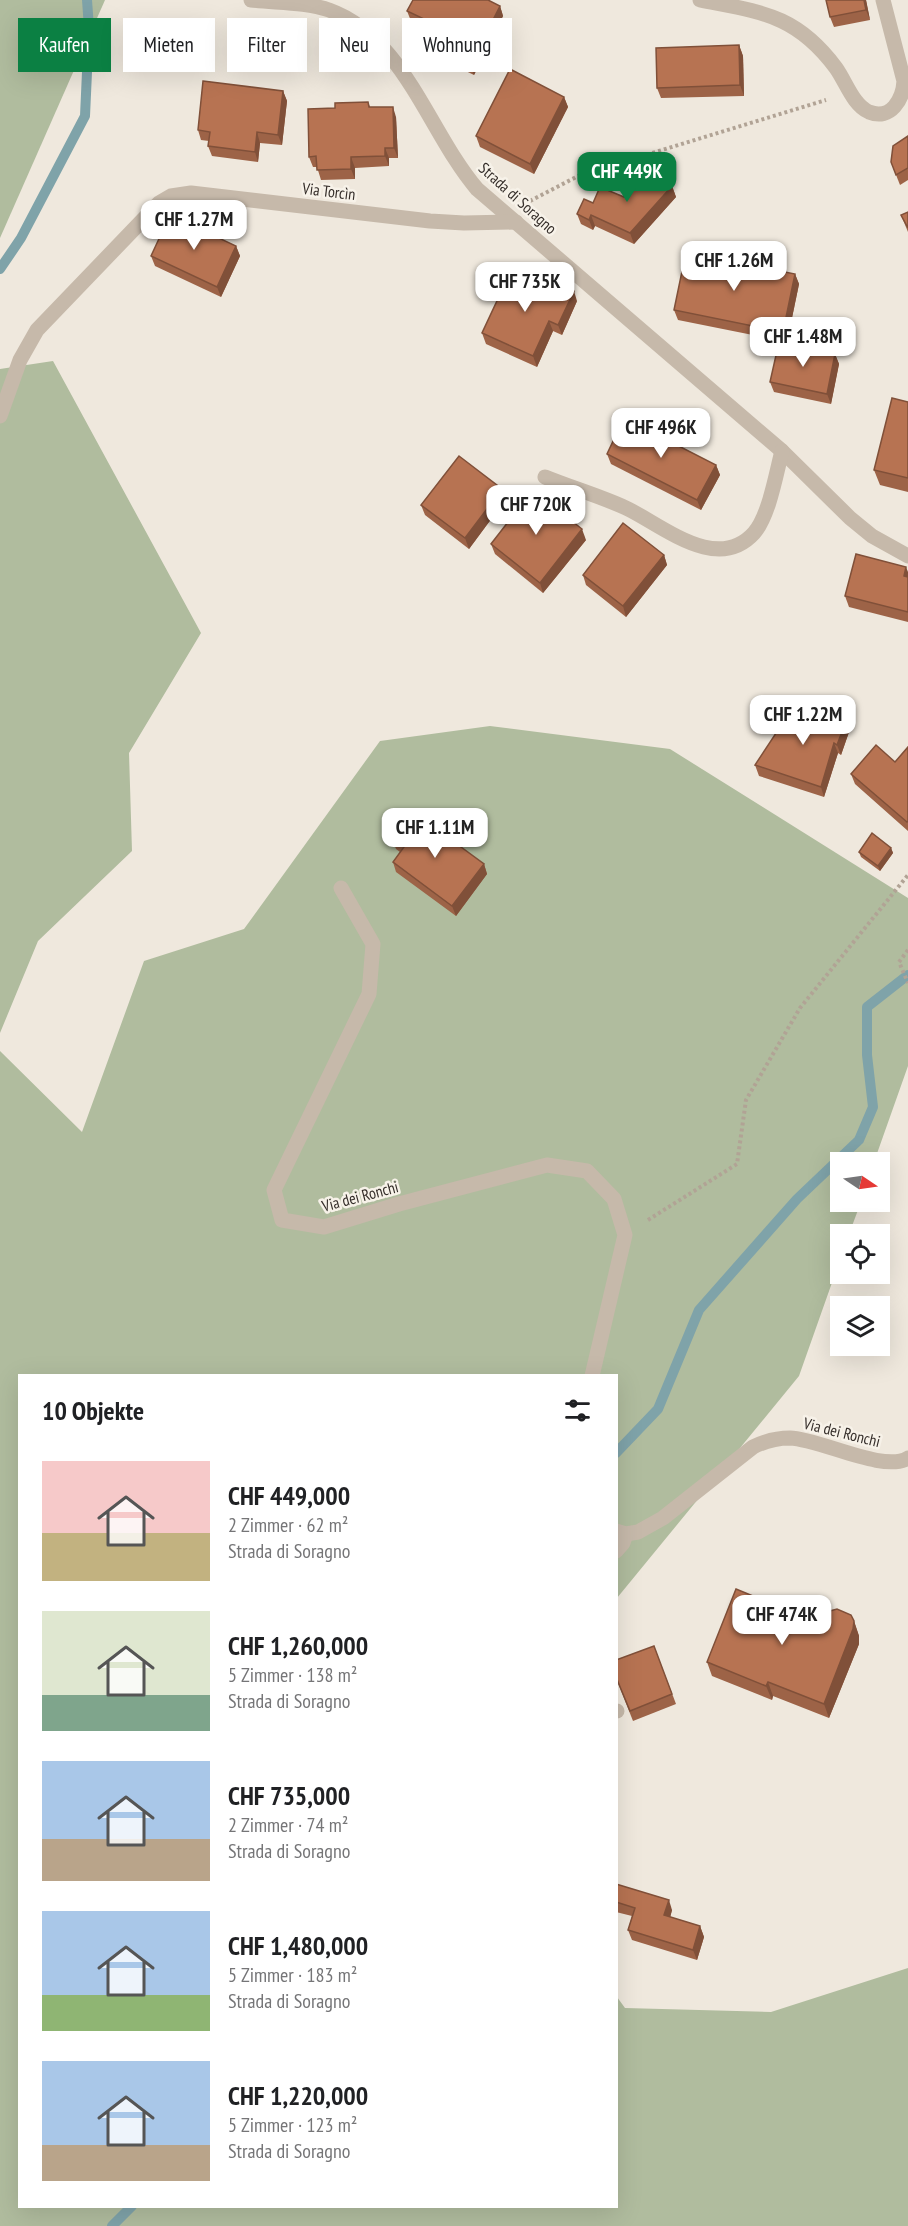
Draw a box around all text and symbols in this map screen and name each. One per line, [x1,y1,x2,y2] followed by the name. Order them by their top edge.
[18,18,111,72] chip: Kaufen
[123,18,215,72] chip: Mieten
[227,18,307,72] chip: Filter
[319,18,390,72] chip: Neu
[402,18,512,72] chip: Wohnung
[565,152,689,203] pin: CHF 449K
[475,158,561,238] street label: Strada di Soragno
[591,158,663,184] text: CHF 449K
[300,178,357,204] street label: Via Torcìn
[125,200,263,251] pin: CHF 1.27M
[155,206,233,232] text: CHF 1.27M
[665,241,803,292] pin: CHF 1.26M
[695,247,773,273] text: CHF 1.26M
[463,262,587,313] pin: CHF 735K
[489,268,561,294] text: CHF 735K
[734,317,872,368] pin: CHF 1.48M
[764,323,842,349] text: CHF 1.48M
[599,408,723,459] pin: CHF 496K
[625,414,697,440] text: CHF 496K
[474,485,598,536] pin: CHF 720K
[500,491,572,517] text: CHF 720K
[734,695,872,746] pin: CHF 1.22M
[764,701,842,727] text: CHF 1.22M
[366,808,504,859] pin: CHF 1.11M
[396,814,474,840] text: CHF 1.11M
[830,1152,890,1212] north arrow
[830,1152,890,1356] map controls
[319,1176,400,1216] street label: Via dei Ronchi
[830,1224,890,1284] button: locate
[830,1296,890,1356] button: layers
[42,1394,144,1427] text: 10 Objekte
[561,1394,594,1427] icon: filters
[801,1413,882,1451] street label: Via dei Ronchi
[228,1479,350,1512] text: CHF 449,000
[90,1485,162,1557] icon: home
[228,1512,348,1538] text: 2 Zimmer · 62 m²
[228,1538,350,1564] text: Strada di Soragno
[720,1595,844,1646] pin: CHF 474K
[746,1601,818,1627] text: CHF 474K
[228,1629,368,1662] text: CHF 1,260,000
[90,1635,162,1707] icon: home
[228,1662,357,1688] text: 5 Zimmer · 138 m²
[228,1688,350,1714] text: Strada di Soragno
[228,1779,350,1812] text: CHF 735,000
[90,1785,162,1857] icon: home
[228,1812,348,1838] text: 2 Zimmer · 74 m²
[228,1838,350,1864] text: Strada di Soragno
[228,1929,368,1962] text: CHF 1,480,000
[90,1935,162,2007] icon: home
[228,1962,357,1988] text: 5 Zimmer · 183 m²
[228,1988,350,2014] text: Strada di Soragno
[228,2079,368,2112] text: CHF 1,220,000
[90,2085,162,2157] icon: home
[228,2112,357,2138] text: 5 Zimmer · 123 m²
[228,2138,350,2164] text: Strada di Soragno

